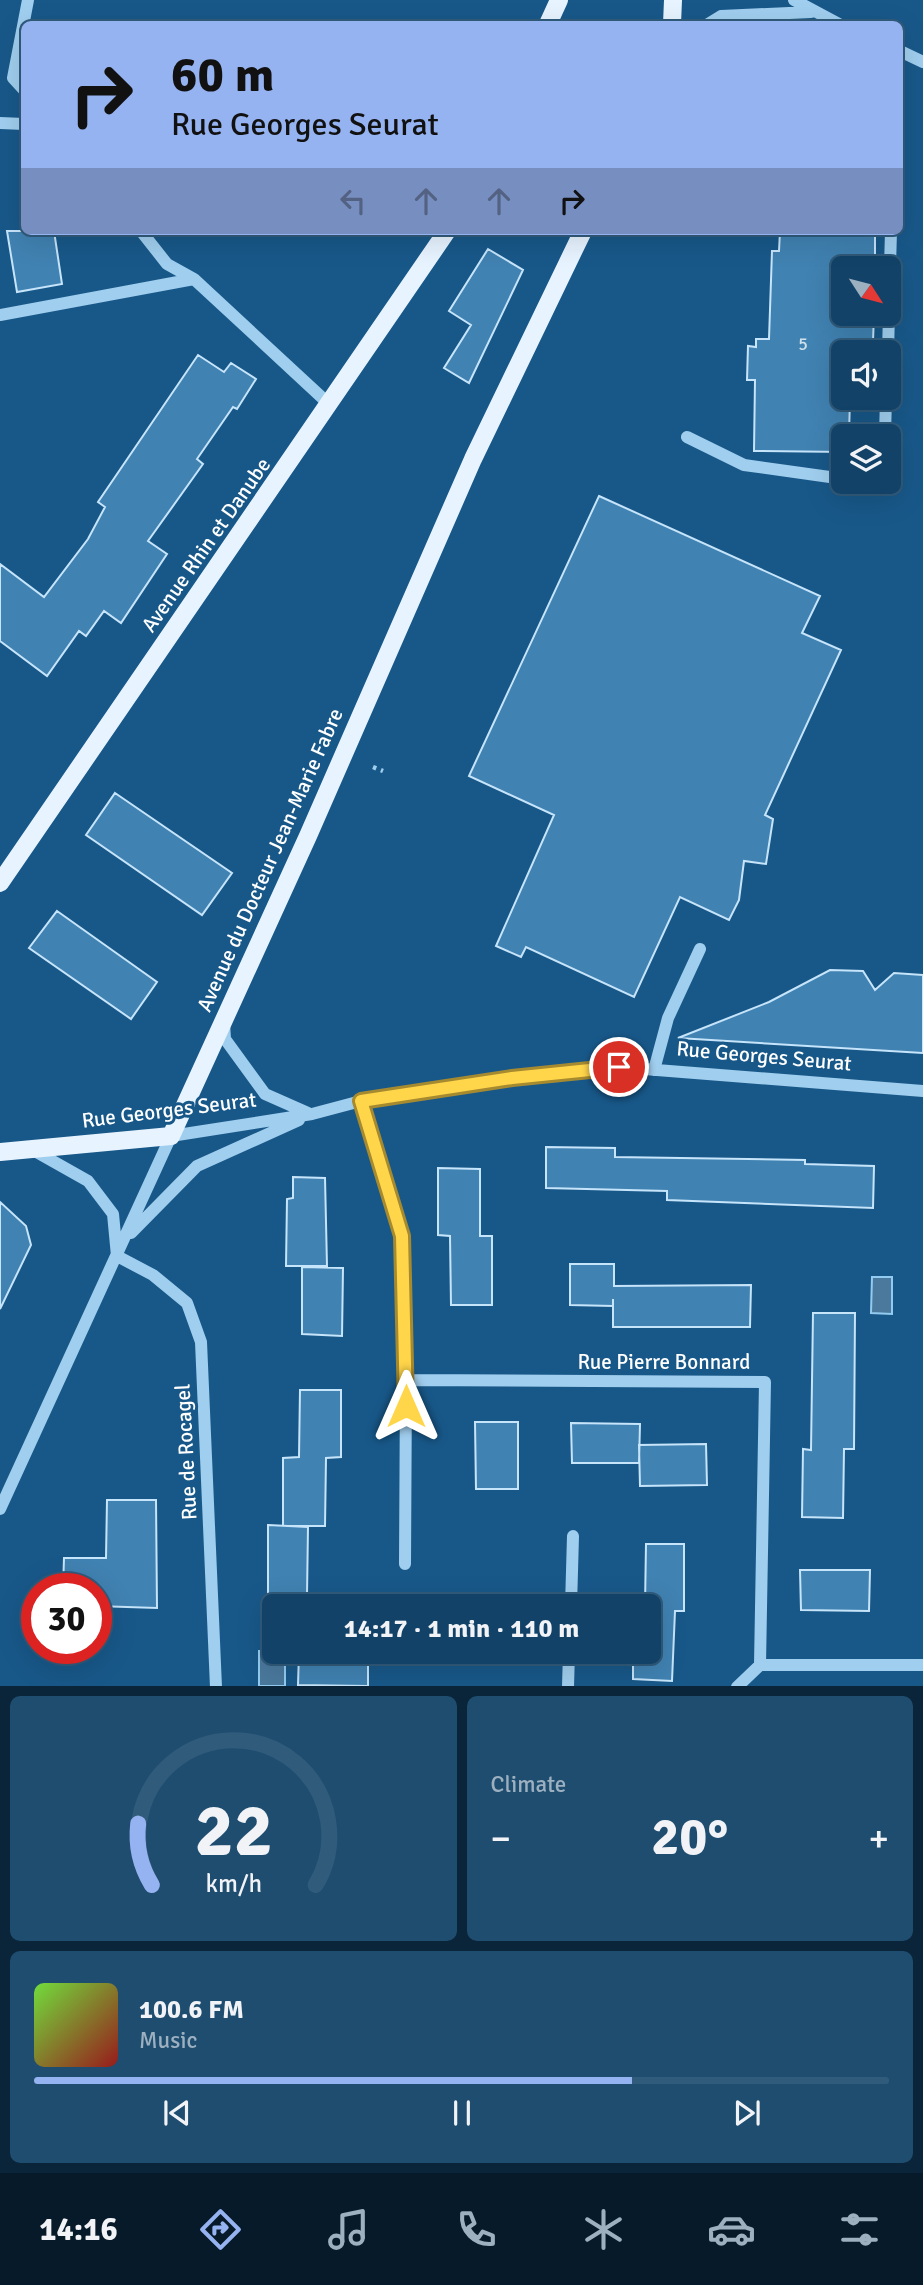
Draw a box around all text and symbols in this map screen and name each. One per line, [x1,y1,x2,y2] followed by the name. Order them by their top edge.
[171,45,274,105] text: 60 m
[56,49,147,140] icon: right
[171,105,439,144] text: Rue Georges Seurat
[334,182,372,220] icon: left
[407,182,445,220] icon: ahead
[480,182,518,220] icon: ahead
[553,182,591,220] icon: right
[831,256,901,326] north arrow
[831,256,901,494] map controls
[798,333,808,355] house number: 5
[831,340,901,410] button: sound
[831,424,901,494] button: layers
[136,453,276,637] street label: Avenue Rhin et Danube
[191,704,349,1016] street label: Avenue du Docteur Jean-Marie Fabre
[675,1035,853,1077] street label: Rue Georges Seurat
[589,1037,649,1097] pin
[600,1048,638,1086] icon: arrive
[80,1086,258,1134] street label: Rue Georges Seurat
[578,1349,750,1375] street label: Rue Pierre Bonnard
[369,1369,443,1443] position arrow
[169,1383,203,1521] street label: Rue de Rocagel
[21,1573,112,1664] speed limit sign: 30
[344,1613,579,1645] text: 14:17 · 1 min · 110 m
[491,1770,566,1799] text: Climate
[194,1787,273,1876] text: 22
[651,1805,728,1869] text: 20°
[491,1815,511,1862] text: −
[868,1815,889,1862] text: +
[205,1867,262,1898] text: km/h
[139,1994,244,2026] text: 100.6 FM
[139,2026,197,2055] text: Music
[158,2094,196,2132] icon: previous
[443,2094,481,2132] icon: pause
[728,2094,766,2132] icon: next
[196,2205,245,2254] icon: directions
[324,2205,373,2254] icon: music
[452,2205,501,2254] icon: phone
[579,2205,628,2254] icon: climate
[707,2205,756,2254] icon: car
[835,2205,884,2254] icon: filters
[39,2210,118,2249] text: 14:16

